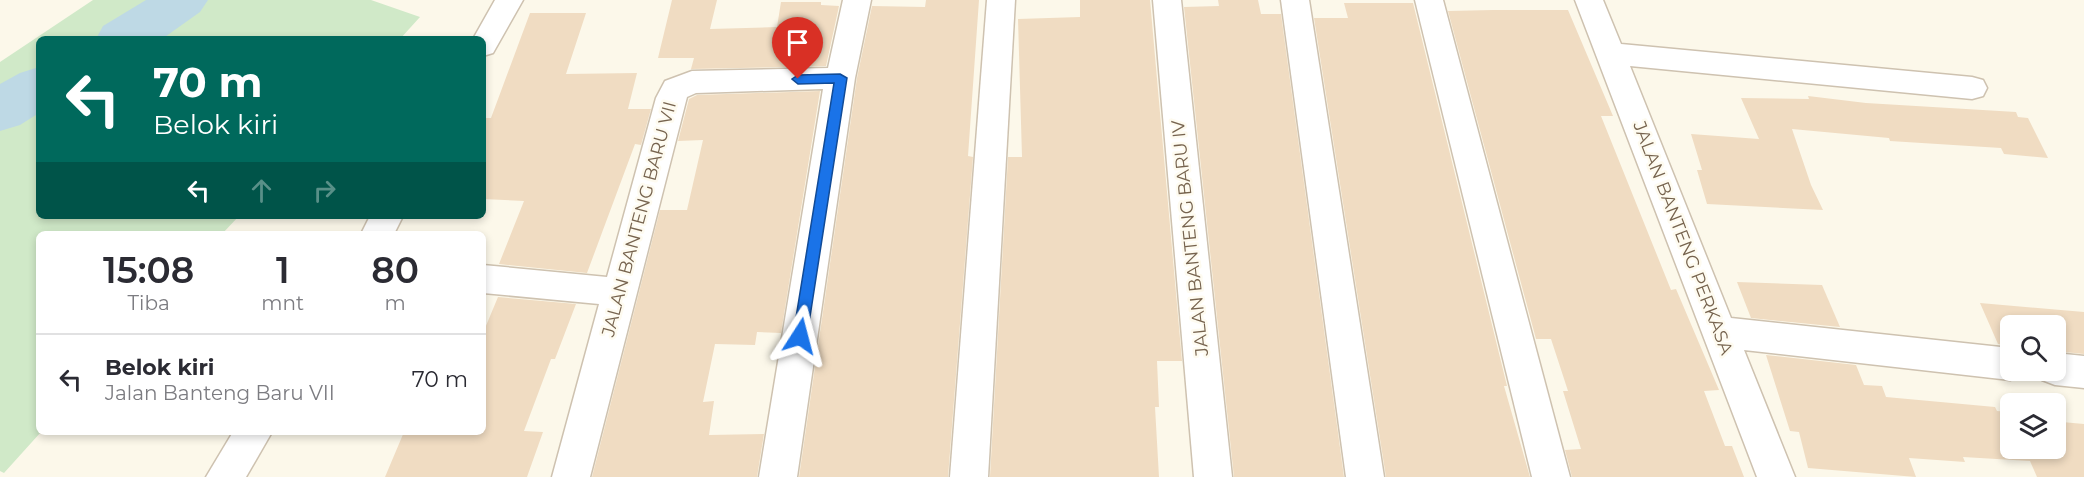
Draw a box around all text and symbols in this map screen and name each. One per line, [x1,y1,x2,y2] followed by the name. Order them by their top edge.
[772,17,823,79] pin
[781,26,814,59] icon: arrive
[153,56,263,108] text: 70 m
[54,60,132,138] icon: left
[597,99,681,340] street label: JALAN BANTENG BARU VII
[153,108,278,141] text: Belok kiri
[1628,117,1738,358] street label: JALAN BANTENG PERKASA
[1167,118,1213,358] street label: JALAN BANTENG BARU IV
[182,174,215,207] icon: left
[245,174,278,207] icon: ahead
[308,174,341,207] icon: right
[103,248,194,292] text: 15:08
[276,248,290,292] text: 1
[371,248,419,292] text: 80
[128,291,170,315] text: Tiba
[261,291,304,315] text: mnt
[384,291,406,315] text: m
[768,304,832,368] position arrow
[2000,315,2066,459] map controls
[2000,315,2066,381] button: search
[105,354,214,381] text: Belok kiri
[54,363,87,396] icon: left
[412,366,468,393] text: 70 m
[105,381,335,405] text: Jalan Banteng Baru VII
[2000,393,2066,459] button: layers

